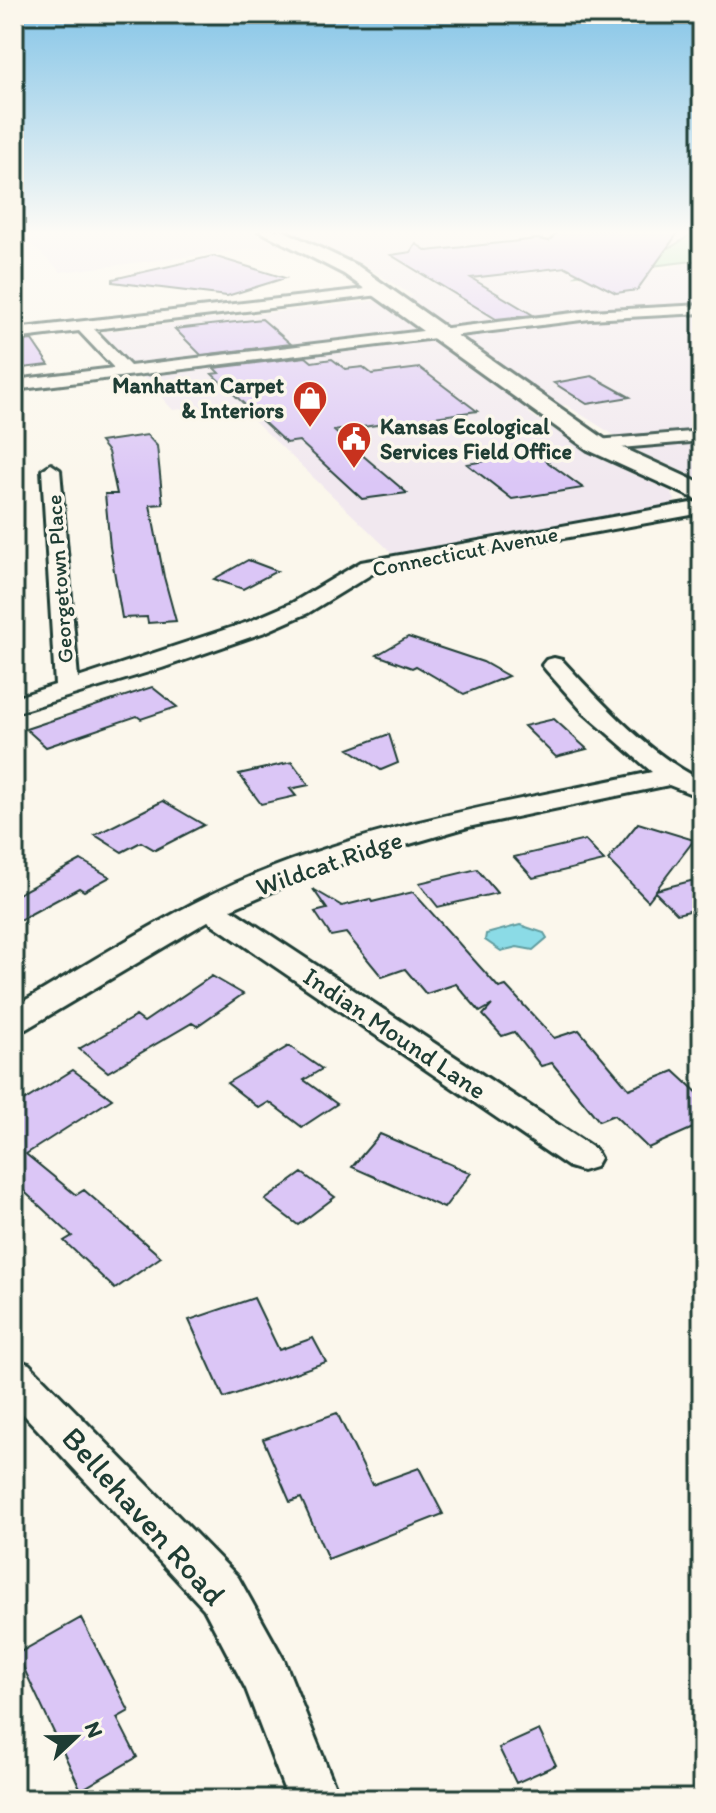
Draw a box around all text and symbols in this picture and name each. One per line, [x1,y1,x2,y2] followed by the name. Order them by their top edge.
[112,372,285,424] place label: Manhattan Carpet & Interiors
[291,379,329,429] shop icon: Manhattan Carpet & Interiors
[380,413,572,465] place label: Kansas Ecological Services Field Office
[335,420,373,470] public building icon: Kansas Ecological Services Field Office
[40,494,79,664] street label: Georgetown Place
[370,520,560,583] street label: Connecticut Avenue
[252,823,406,903] street label: Wildcat Ridge
[297,960,493,1106] street label: Indian Mound Lane
[54,1419,234,1613] street label: Bellehaven Road
[36,1697,116,1777] north arrow
[79,1718,109,1742] text: N

